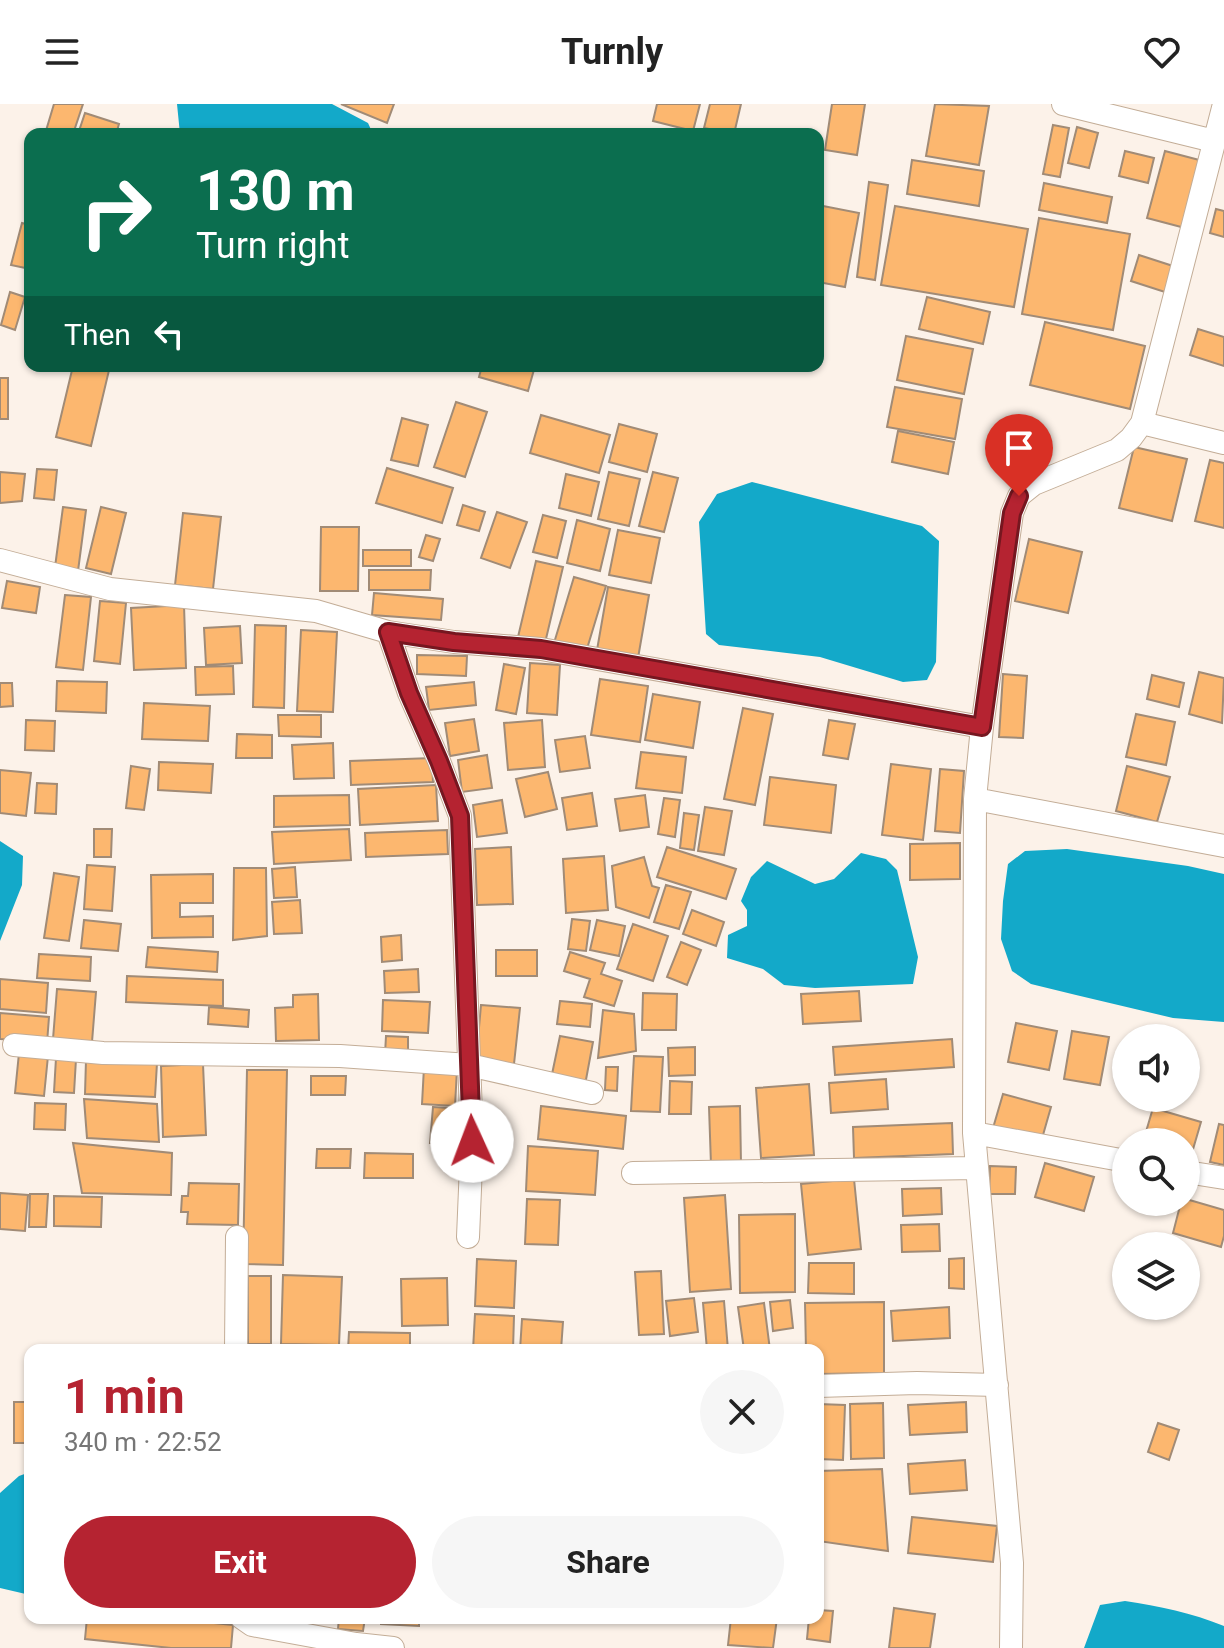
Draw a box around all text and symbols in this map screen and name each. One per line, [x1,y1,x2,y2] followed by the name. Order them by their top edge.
[40,30,84,74] icon: menu
[1140,30,1184,74] icon: heart
[561,31,663,73] text: Turnly
[196,158,355,224] text: 130 m
[64,160,168,264] icon: right
[196,225,349,267] text: Turn right
[147,312,191,356] icon: left
[64,317,131,352] text: Then
[985,414,1053,496] pin
[997,426,1041,470] icon: arrive
[1112,1024,1200,1320] map controls
[1112,1024,1200,1112] button: sound
[430,1099,514,1183] position arrow
[1112,1128,1200,1216] button: search
[1112,1232,1200,1320] button: layers
[64,1368,185,1425] text: 1 min
[700,1370,784,1454] button: close
[64,1427,222,1457] text: 340 m · 22:52
[64,1516,416,1608] button: Exit
[432,1516,784,1608] button: Share

